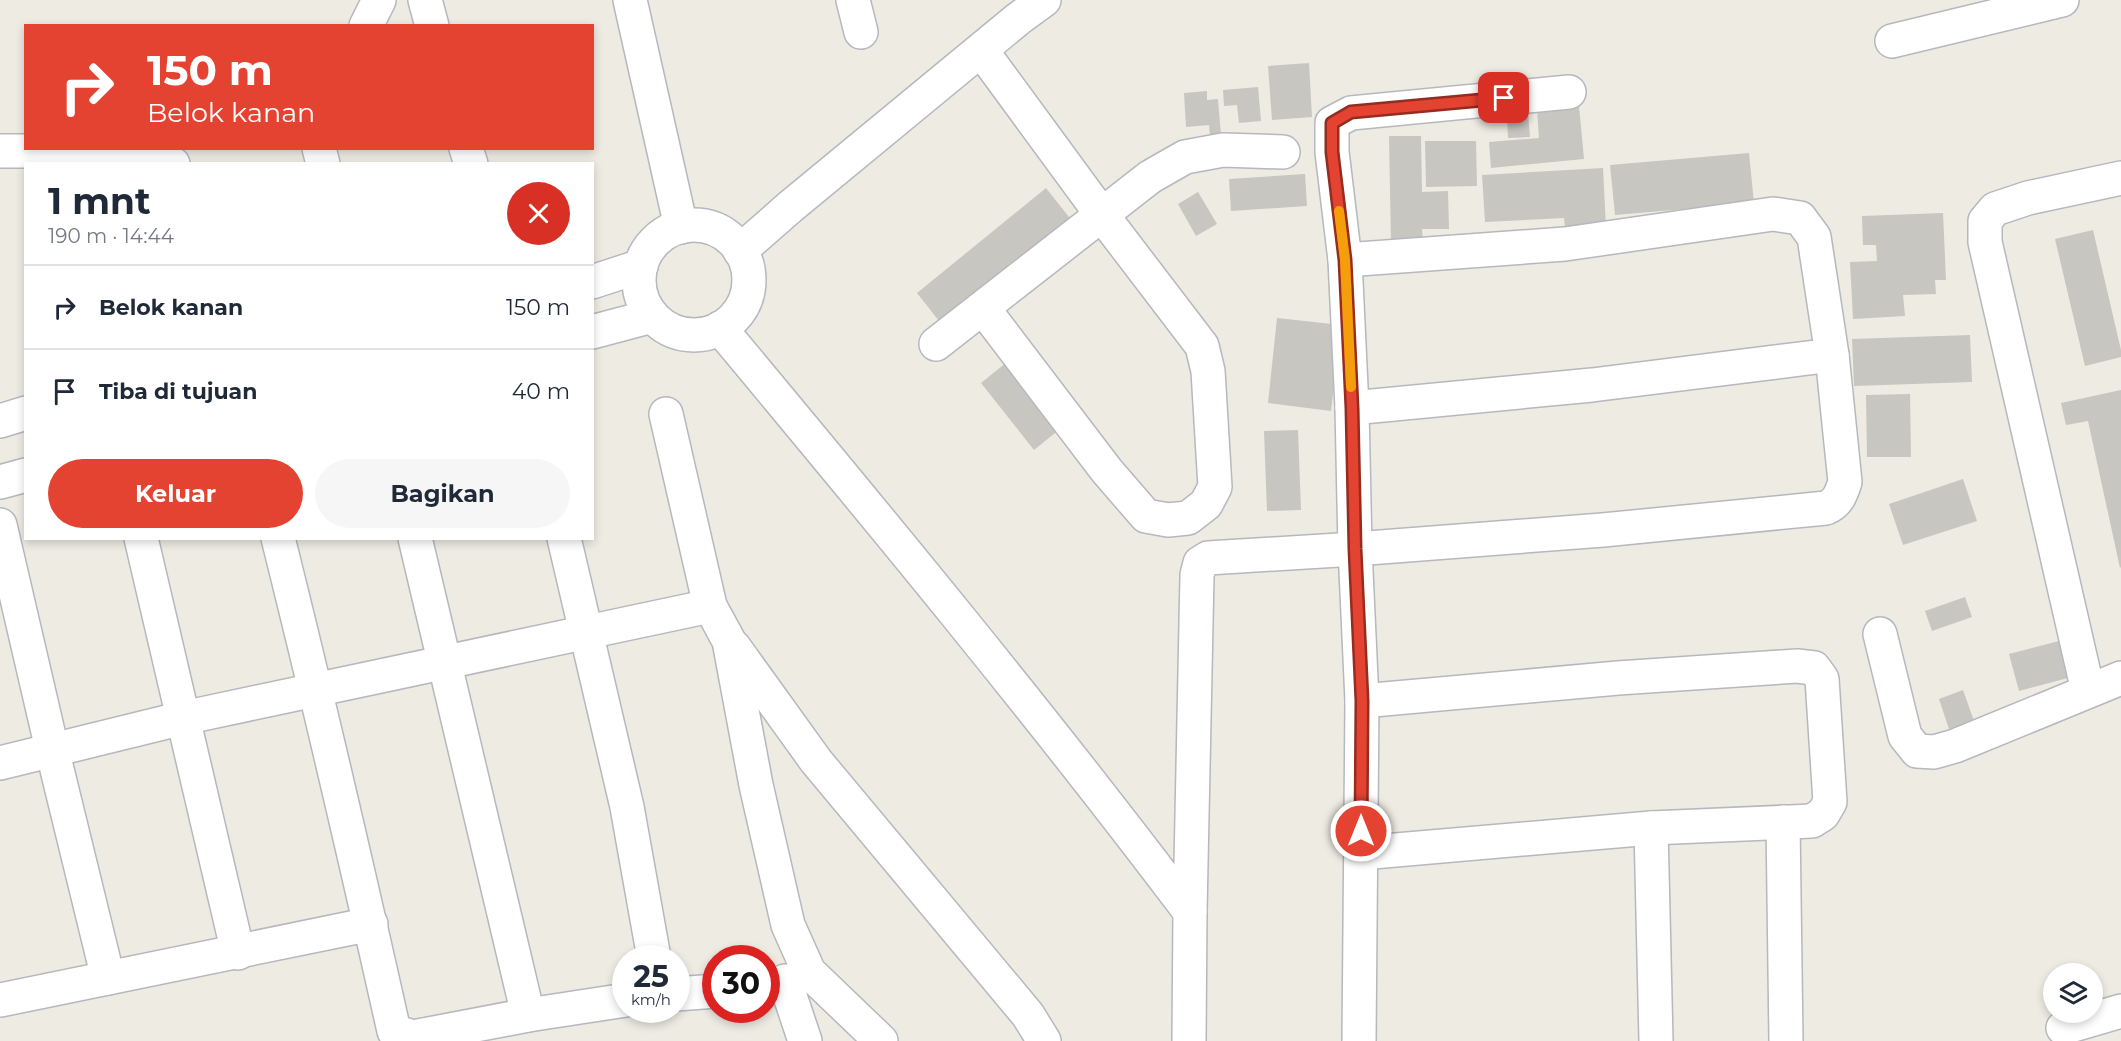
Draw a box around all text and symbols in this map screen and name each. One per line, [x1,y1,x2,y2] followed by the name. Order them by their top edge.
[147,44,273,96] text: 150 m
[48,48,126,126] icon: right
[1478,72,1529,123] pin
[1487,81,1520,114] icon: arrive
[147,96,315,129] text: Belok kanan
[48,179,151,223] text: 1 mnt
[507,182,570,245] button: close
[48,224,174,248] text: 190 m · 14:44
[48,291,81,324] icon: right
[99,294,243,321] text: Belok kanan
[506,294,570,321] text: 150 m
[48,375,81,408] icon: arrive
[99,378,257,405] text: Tiba di tujuan
[512,378,570,405] text: 40 m
[48,459,303,528] button: Keluar
[315,459,570,528] button: Bagikan
[1329,799,1393,863] position arrow
[702,945,780,1023] speed limit sign: 30
[633,958,669,995] text: 25
[2043,963,2103,1023] map controls
[2043,963,2103,1023] button: layers
[631,990,671,1009] text: km/h

